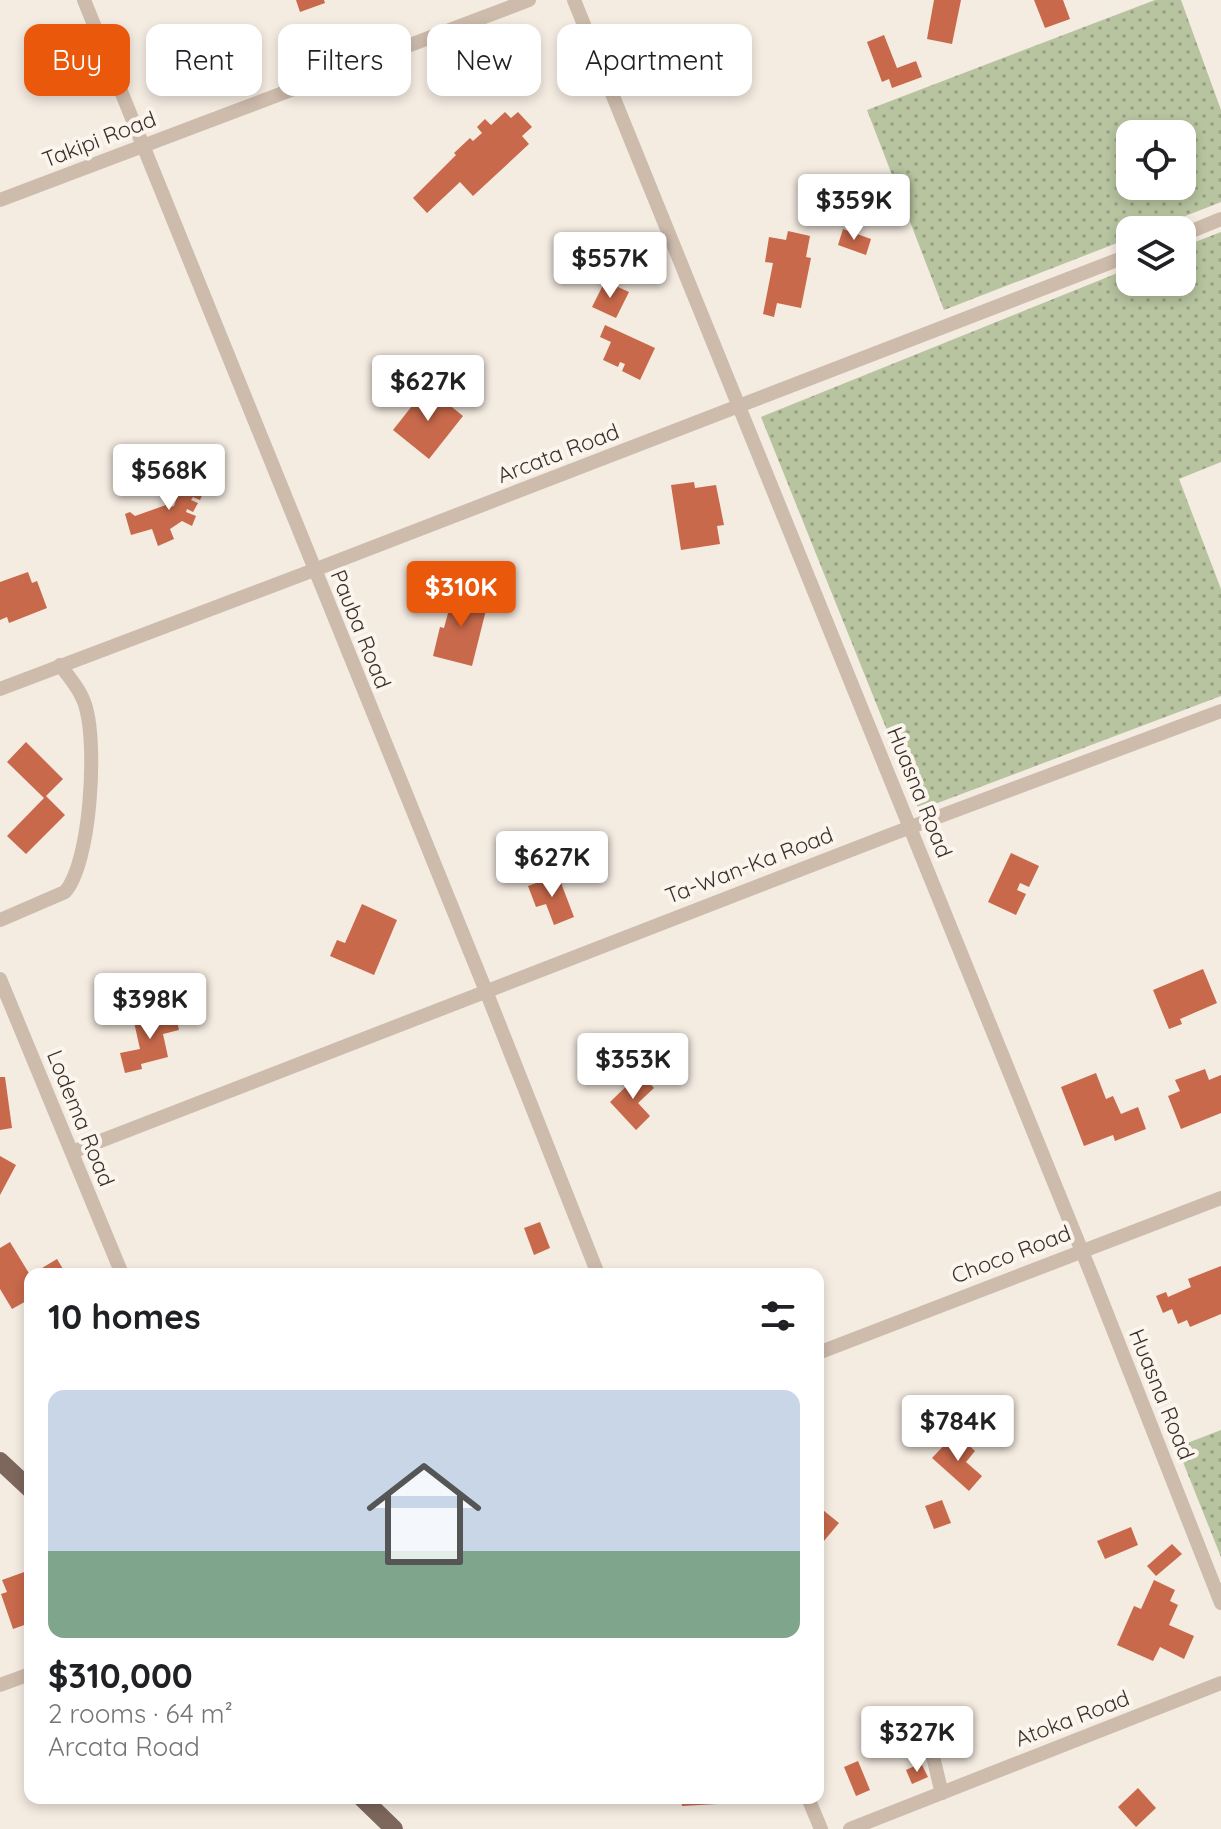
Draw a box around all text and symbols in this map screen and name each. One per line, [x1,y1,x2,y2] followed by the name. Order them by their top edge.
[24,24,130,96] chip: Buy
[146,24,262,96] chip: Rent
[278,24,411,96] chip: Filters
[427,24,541,96] chip: New
[557,24,752,96] chip: Apartment
[38,105,160,173] street label: Takipi Road
[1116,120,1196,296] map controls
[1116,120,1196,200] button: locate
[798,174,910,242] pin: $359K
[816,183,892,216] text: $359K
[1116,216,1196,296] button: layers
[554,232,666,300] pin: $557K
[572,241,648,274] text: $557K
[372,355,484,423] pin: $627K
[390,364,466,397] text: $627K
[493,417,623,489] street label: Arcata Road
[113,444,225,512] pin: $568K
[131,453,207,486] text: $568K
[405,561,517,629] pin: $310K
[324,565,398,693] street label: Pauba Road
[425,570,497,603] text: $310K
[881,722,959,862] street label: Huasna Road
[661,820,837,910] street label: Ta-Wan-Ka Road
[496,831,608,899] pin: $627K
[514,840,590,873] text: $627K
[94,973,206,1041] pin: $398K
[112,982,188,1015] text: $398K
[577,1033,689,1101] pin: $353K
[595,1042,671,1075] text: $353K
[41,1046,121,1190] street label: Lodema Road
[947,1218,1075,1290] street label: Choco Road
[756,1294,800,1338] icon: filters
[48,1295,201,1338] text: 10 homes
[1123,1324,1201,1464] street label: Huasna Road
[902,1395,1014,1463] pin: $784K
[920,1404,996,1437] text: $784K
[352,1442,496,1586] icon: home
[48,1654,193,1697] text: $310,000
[1011,1683,1133,1753] street label: Atoka Road
[48,1697,233,1730] text: 2 rooms · 64 m²
[861,1706,973,1774] pin: $327K
[879,1715,955,1748] text: $327K
[48,1730,200,1763] text: Arcata Road

